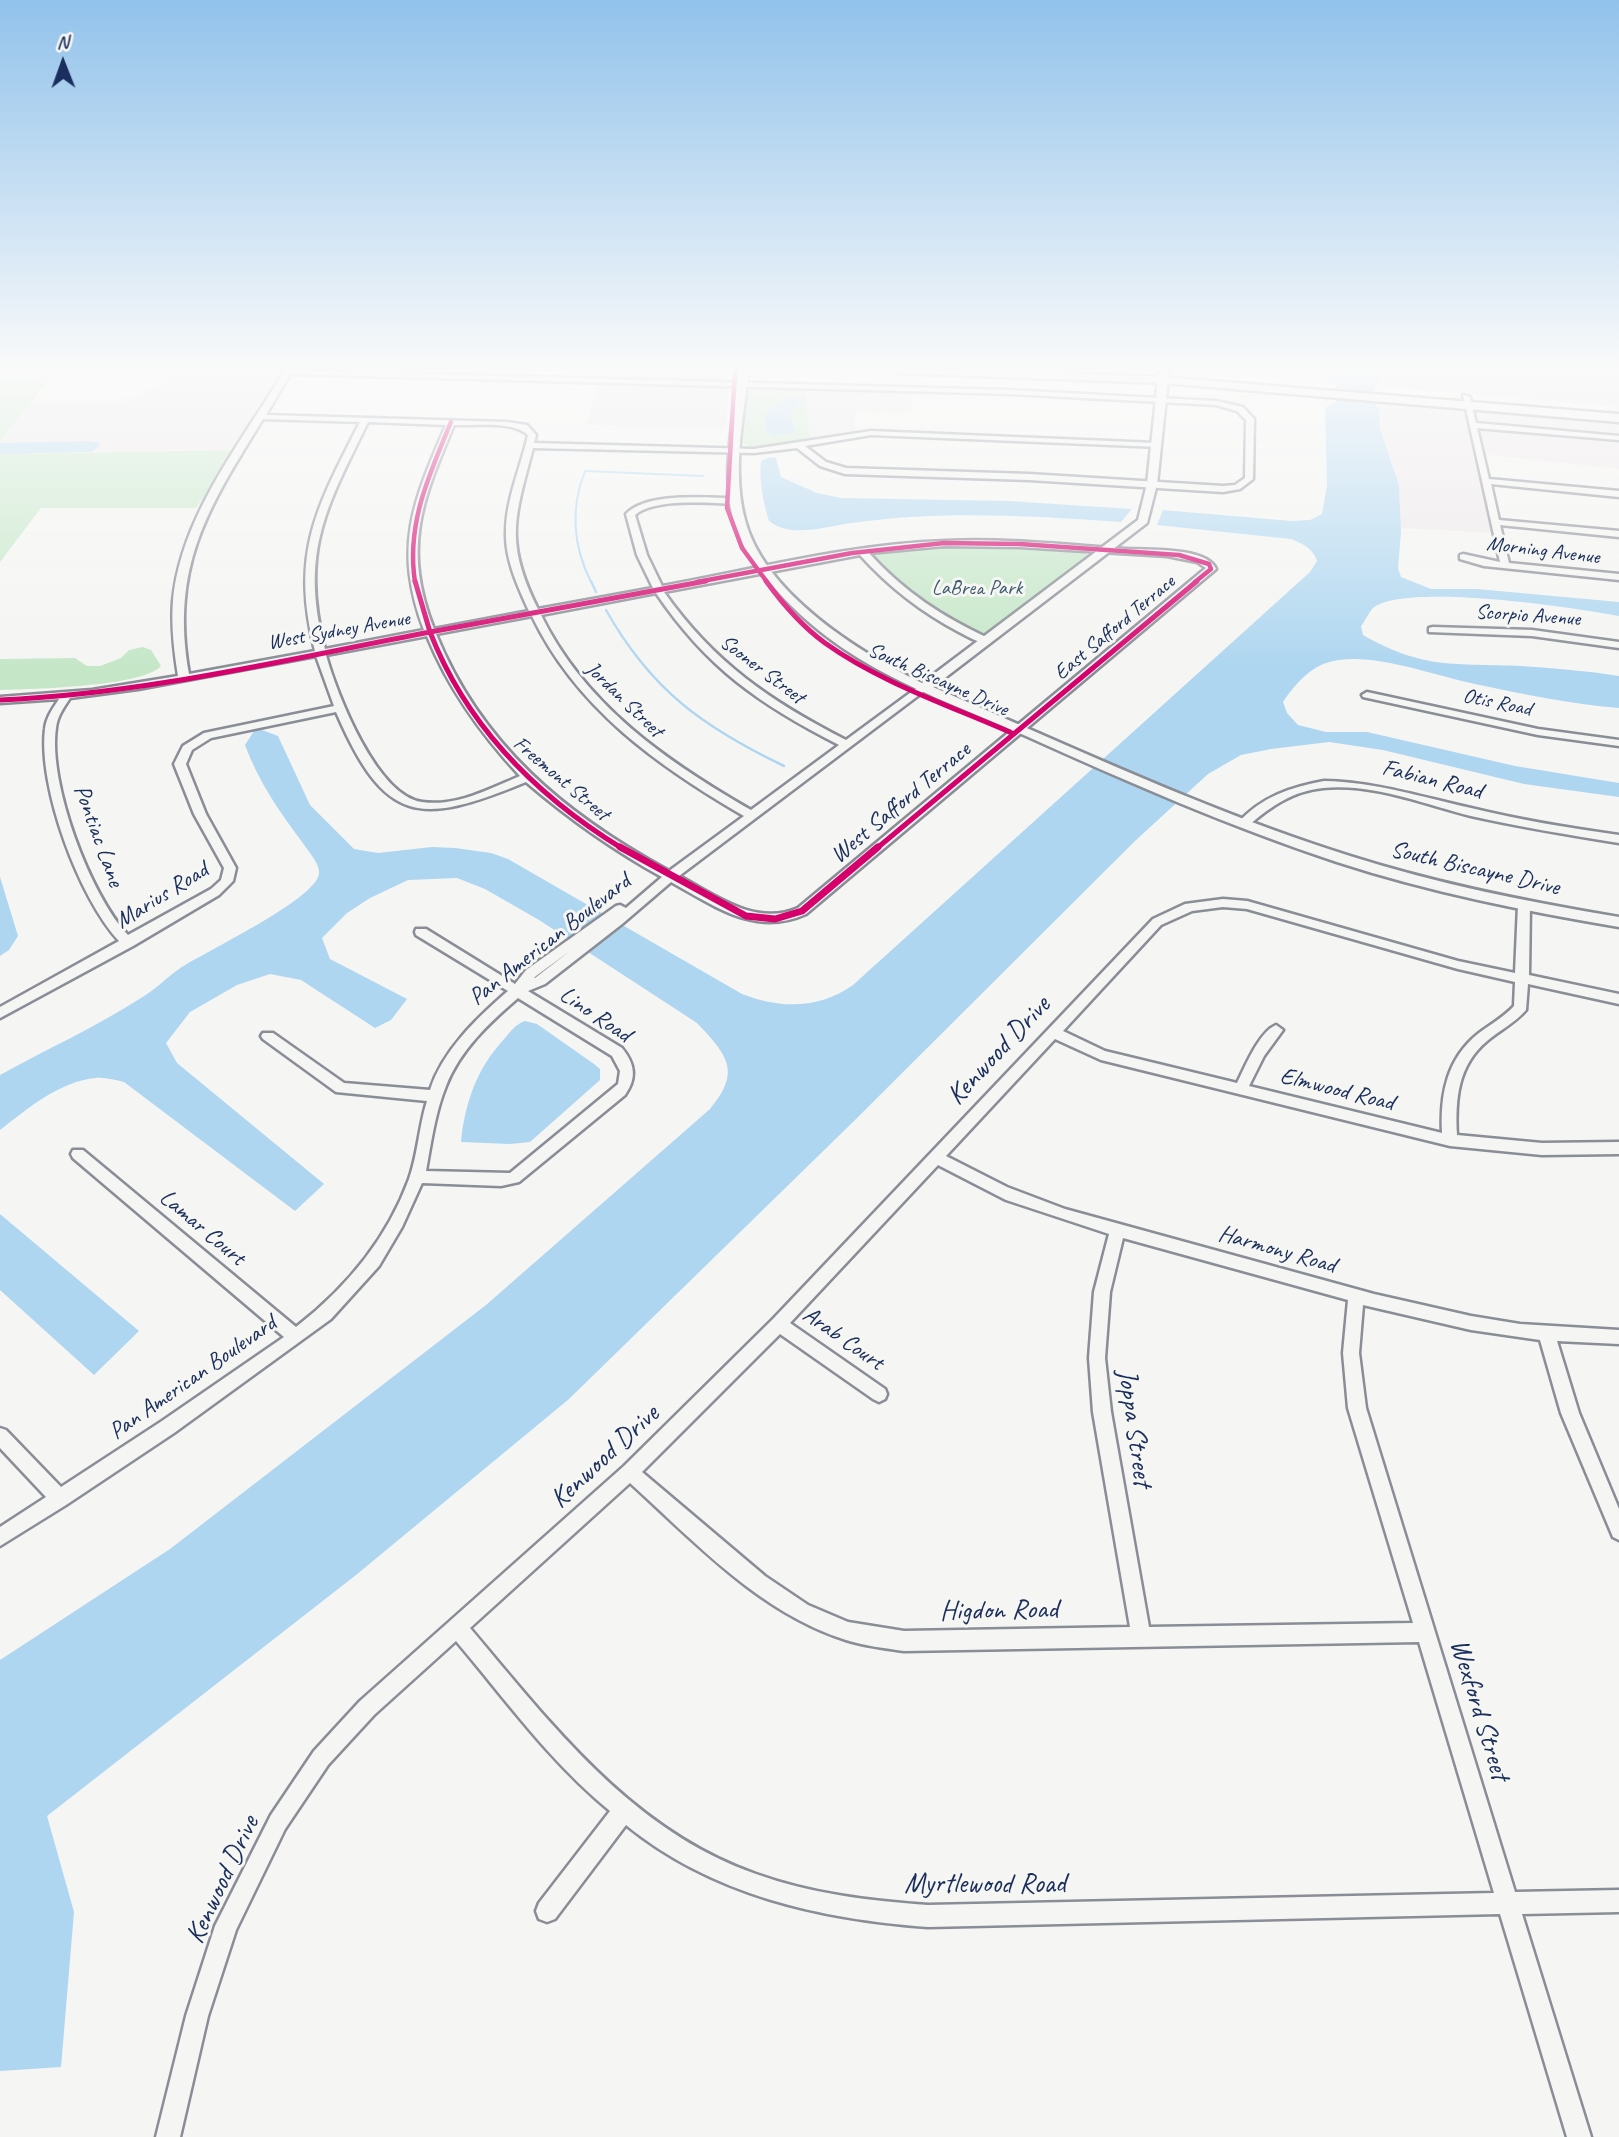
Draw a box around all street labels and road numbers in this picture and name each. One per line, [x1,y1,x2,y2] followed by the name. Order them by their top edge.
[1485,532,1601,570] street label: Morning Avenue
[1049,570,1181,686] street label: East Safford Terrace
[1475,600,1581,632] street label: Scorpio Avenue
[266,606,412,656] street label: West Sydney Avenue
[715,630,809,710] street label: Sooner Street
[864,638,1012,722] street label: South Biscayne Drive
[580,657,668,743] street label: Jordan Street
[1461,683,1533,723] street label: Otis Road
[508,731,614,827] street label: Freemont Street
[825,736,977,870] street label: West Safford Terrace
[1379,754,1485,806] street label: Fabian Road
[66,781,130,891] street label: Pontiac Lane
[1388,836,1562,902] street label: South Biscayne Drive
[110,856,214,936] street label: Marius Road
[463,868,637,1012] street label: Pan American Boulevard
[554,981,636,1049] street label: Lino Road
[940,990,1058,1112] street label: Kenwood Drive
[1277,1062,1397,1118] street label: Elmwood Road
[153,1184,251,1272] street label: Lamar Court
[1215,1220,1339,1280] street label: Harmony Road
[797,1301,889,1377] street label: Arab Court
[104,1310,282,1446] street label: Pan American Boulevard
[1109,1367,1159,1489] street label: Joppa Street
[544,1398,666,1516] street label: Kenwood Drive
[940,1593,1058,1629] street label: Higdon Road
[1442,1635,1516,1785] street label: Wexford Street
[179,1811,267,1949] street label: Kenwood Drive
[904,1868,1066,1902] street label: Myrtlewood Road

